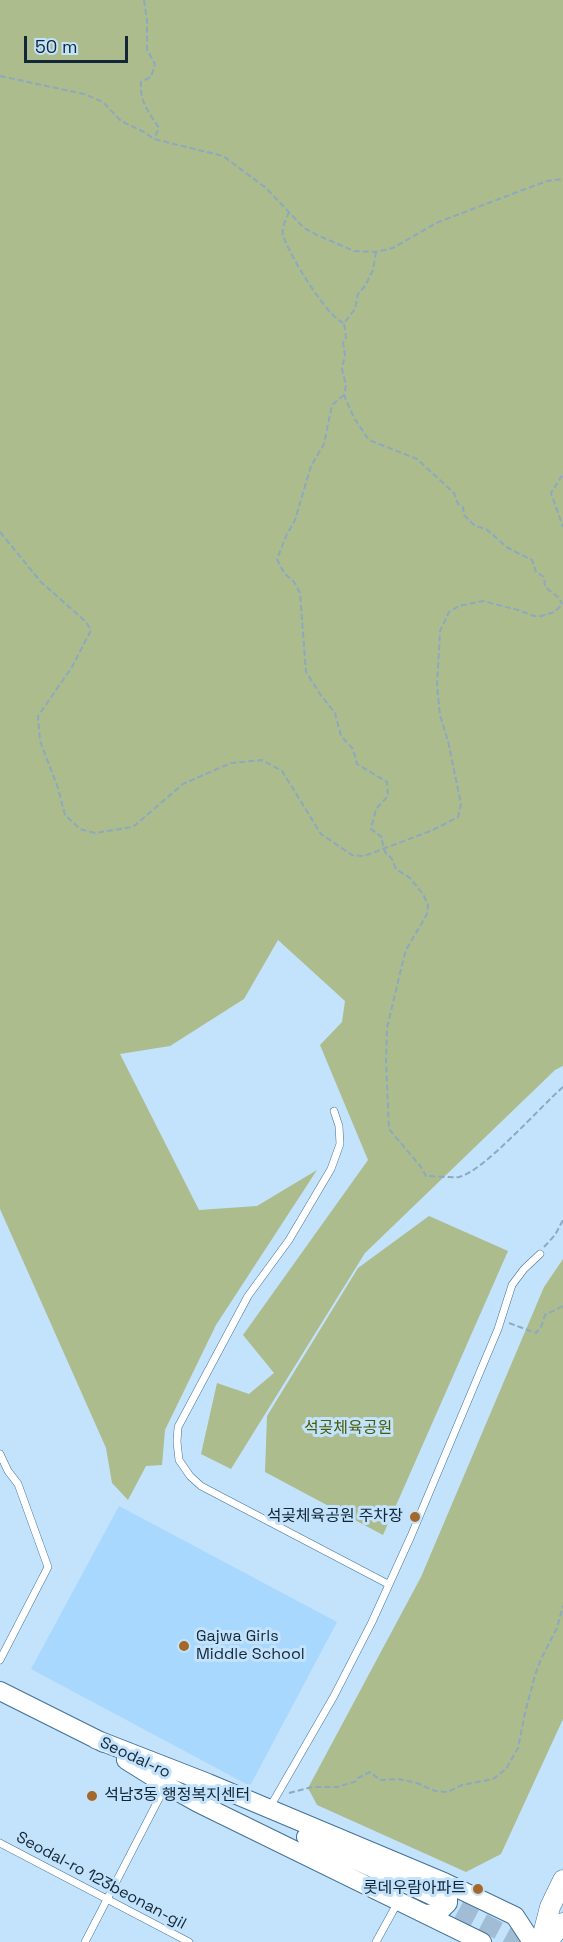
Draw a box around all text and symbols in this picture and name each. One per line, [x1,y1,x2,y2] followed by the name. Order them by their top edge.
[27,24,130,62] scale bar
[35,35,77,58] text: 50 m
[304,1419,392,1439] park label: 석곶체육공원
[266,1507,403,1527] place label: 석곶체육공원 주차장
[408,1510,422,1524] marker: 석곶체육공원 주차장
[196,1627,305,1665] place label: Gajwa Girls Middle School
[177,1639,191,1653] marker: Gajwa Girls Middle School
[97,1733,173,1783] street label: Seodal-ro
[104,1786,250,1806] place label: 석남3동 행정복지센터
[85,1789,99,1803] marker: 석남3동 행정복지센터
[13,1828,189,1934] street label: Seodal-ro 123beonan-gil
[363,1879,466,1899] place label: 롯데우람아파트
[471,1882,485,1896] marker: 롯데우람아파트

